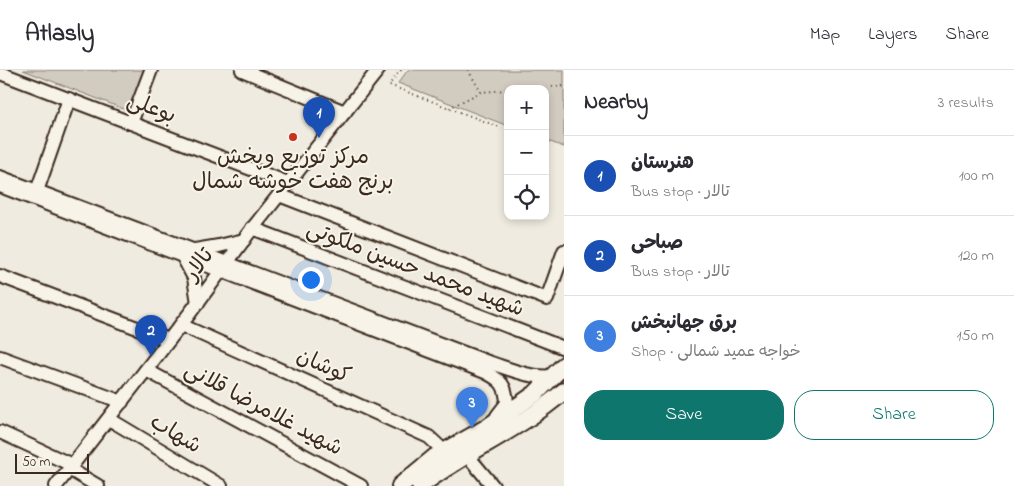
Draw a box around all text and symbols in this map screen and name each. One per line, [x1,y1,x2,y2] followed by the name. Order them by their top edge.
[25,17,94,52] text: Atlasly
[810,22,840,48] text: Map
[868,22,918,48] text: Layers
[946,22,989,48] text: Share
[122,85,180,133] street label: بوعلی
[504,85,549,220] map controls
[504,85,549,130] button: +
[584,88,648,118] text: Nearby
[938,91,994,115] text: 3 results
[303,97,335,138] pin: 1
[504,130,549,175] button: −
[287,131,299,143] marker: مرکز توزیع وپخش برنج هفت خوشه شمال
[192,142,394,199] place label: مرکز توزیع وپخش برنج هفت خوشه شمال
[631,150,694,177] text: هنرستان
[597,164,603,188] text: 1
[959,164,994,188] text: 100 m
[504,175,549,220] button: locate
[631,180,730,204] text: Bus stop · تالار
[302,214,528,326] street label: شهید محمد حسین ملکوتی
[631,230,683,257] text: صباحی
[176,241,223,290] street label: تالار
[596,244,604,268] text: 2
[958,244,994,268] text: 120 m
[631,260,730,284] text: Bus stop · تالار
[298,267,324,293] your location
[631,310,737,337] text: برق جهانبخش
[135,315,167,356] pin: 2
[597,324,603,348] text: 3
[956,324,994,348] text: 150 m
[631,340,801,364] text: Shop · خواجه عمید شمالی
[291,341,355,393] street label: کوشان
[178,355,348,465] street label: شهید غلامرضا قلانی
[456,387,488,428] pin: 3
[584,390,784,440] button: Save
[794,390,994,440] button: Share
[143,407,207,463] street label: شهاب
[15,451,89,474] scale bar
[22,452,50,473] text: 50 m

